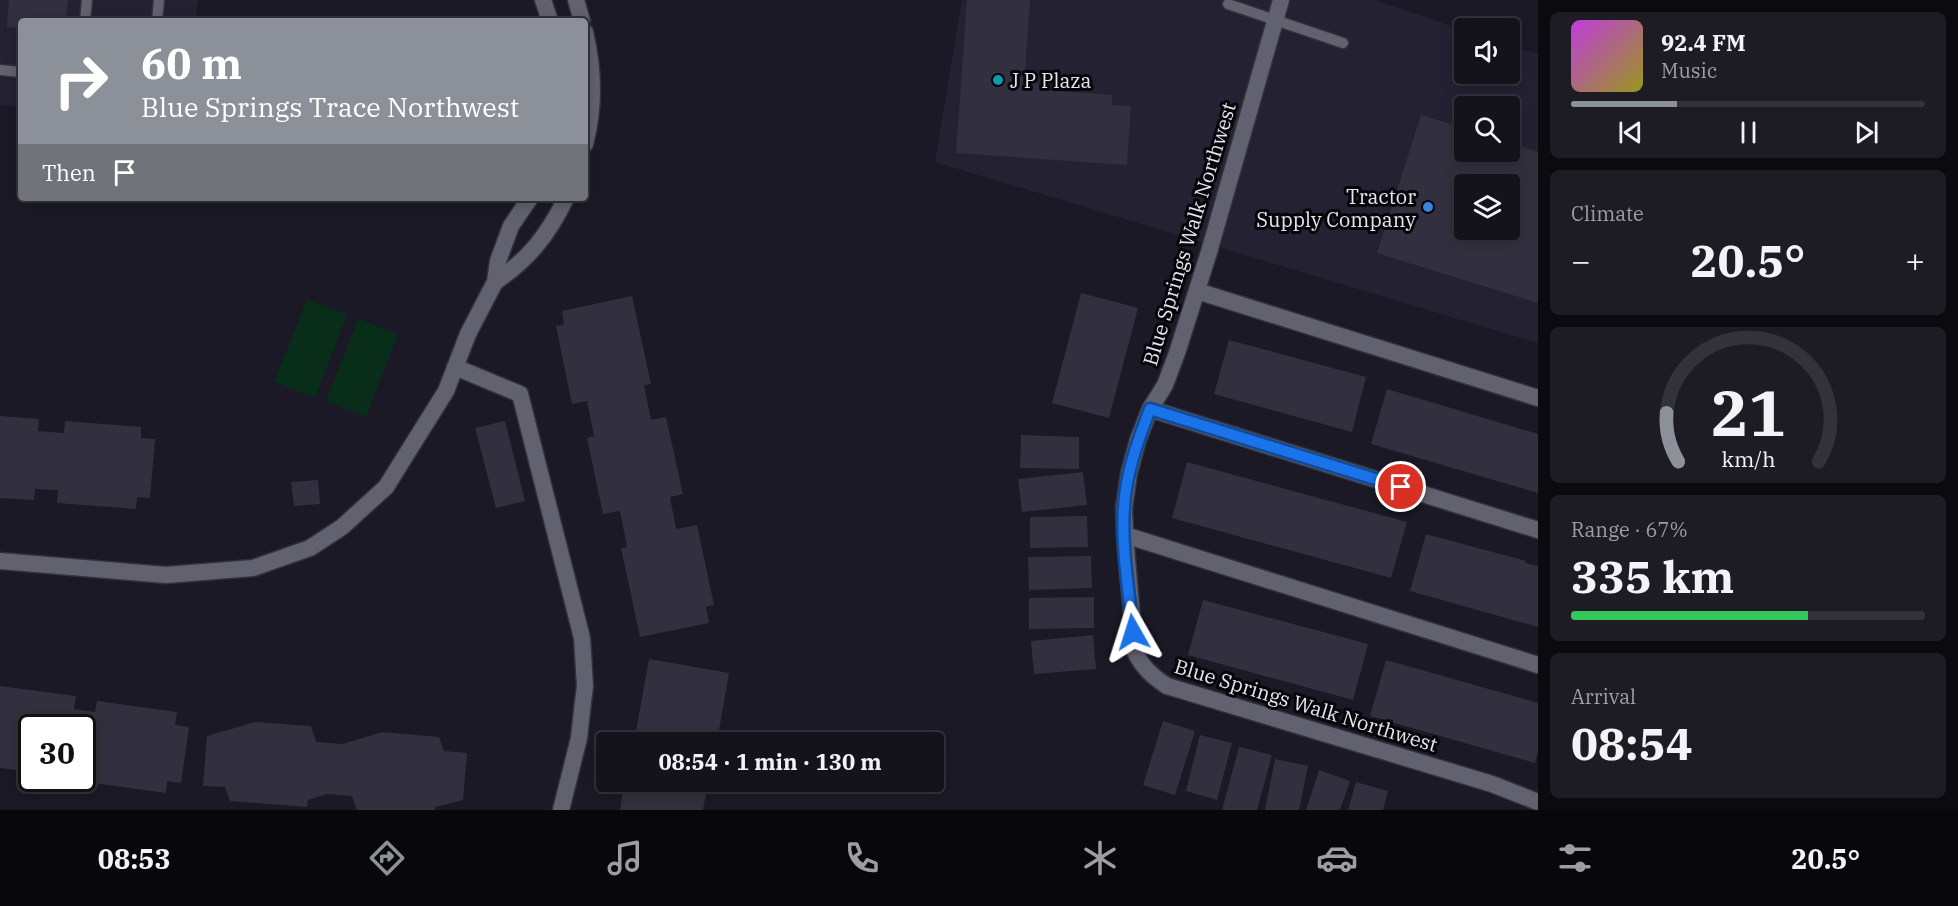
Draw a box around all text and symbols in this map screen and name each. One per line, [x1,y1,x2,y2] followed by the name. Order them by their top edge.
[1454,18,1520,240] map controls
[1454,18,1520,84] button: sound
[1661,28,1746,57] text: 92.4 FM
[141,36,242,91] text: 60 m
[42,42,120,120] icon: right
[1661,57,1717,84] text: Music
[1010,67,1091,94] place label: J P Plaza
[991,73,1005,87] marker: J P Plaza
[141,89,519,124] text: Blue Springs Trace Northwest
[1454,96,1520,162] button: search
[1136,99,1242,369] street label: Blue Springs Walk Northwest
[1614,116,1647,149] icon: previous
[1732,116,1765,149] icon: pause
[1850,116,1883,149] icon: next
[108,156,141,189] icon: arrive
[42,158,96,187] text: Then
[1454,174,1520,240] button: layers
[1256,183,1416,233] place label: Tractor Supply Company
[1421,200,1435,214] marker: Tractor Supply Company
[1571,200,1644,227] text: Climate
[1691,231,1805,289] text: 20.5°
[1571,239,1591,282] text: −
[1905,239,1925,282] text: +
[1711,372,1785,453] text: 21
[1721,445,1775,473] text: km/h
[1375,461,1426,512] pin
[1384,470,1417,503] icon: arrive
[1571,516,1688,543] text: Range · 67%
[1571,547,1734,605] text: 335 km
[1101,600,1165,664] position arrow
[1171,652,1441,758] street label: Blue Springs Walk Northwest
[1571,683,1636,710] text: Arrival
[18,714,96,792] speed limit sign: 30
[1571,714,1693,772] text: 08:54
[658,747,882,776] text: 08:54 · 1 min · 130 m
[366,837,408,879] icon: directions
[604,837,646,879] icon: music
[841,837,883,879] icon: phone
[1079,837,1121,879] icon: climate
[1316,837,1358,879] icon: car
[1554,837,1596,879] icon: filters
[98,841,171,876] text: 08:53
[1791,841,1860,876] text: 20.5°

